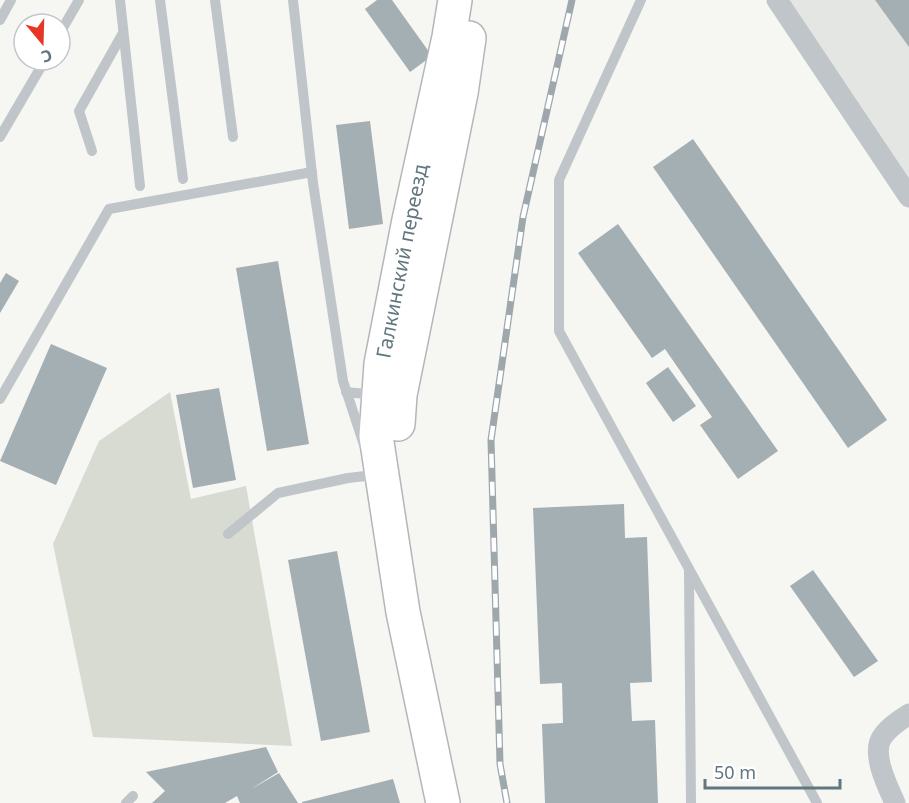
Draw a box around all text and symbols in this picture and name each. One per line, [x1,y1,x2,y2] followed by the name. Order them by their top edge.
[12,12,72,72] north arrow
[38,44,55,68] text: С
[369,161,434,360] street label: Галкинский переезд
[705,752,840,790] scale bar
[714,760,756,784] text: 50 m

